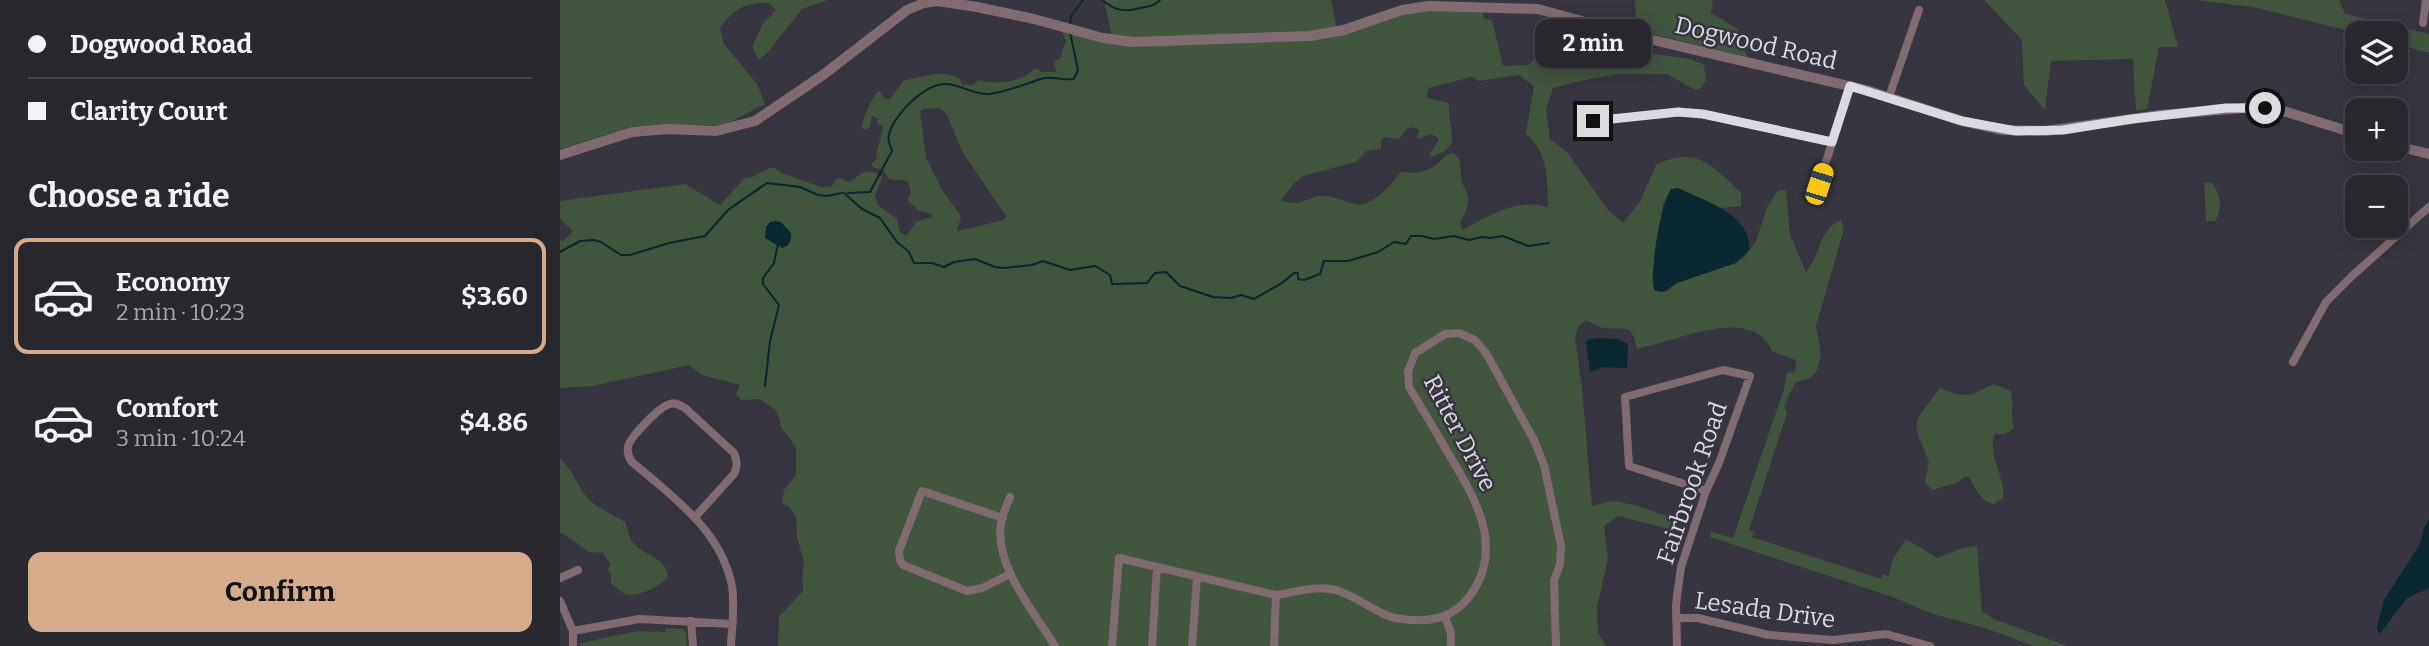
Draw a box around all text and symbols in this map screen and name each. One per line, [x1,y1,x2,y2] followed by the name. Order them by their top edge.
[1672,11,1840,75] street label: Dogwood Road
[1535,19,1651,68] callout: 2 min
[2345,21,2408,238] map controls
[2345,21,2408,84] button: layers
[70,29,252,60] text: Dogwood Road
[1562,29,1624,57] text: 2 min
[2249,92,2281,124] route start
[70,96,228,127] text: Clarity Court
[2345,98,2408,161] button: +
[1577,105,1609,137] route end
[1803,161,1836,207] car
[2345,175,2408,238] button: −
[28,177,229,215] text: Choose a ride
[32,265,95,328] icon: car
[116,267,230,298] text: Economy
[461,281,528,312] text: $3.60
[116,298,245,326] text: 2 min · 10:23
[1418,370,1502,496] street label: Ritter Drive
[32,391,95,454] icon: car
[116,393,219,424] text: Comfort
[1651,398,1733,568] street label: Fairbrook Road
[459,407,528,438] text: $4.86
[116,424,246,452] text: 3 min · 10:24
[28,552,532,632] button: Confirm
[1693,586,1837,634] street label: Lesada Drive

